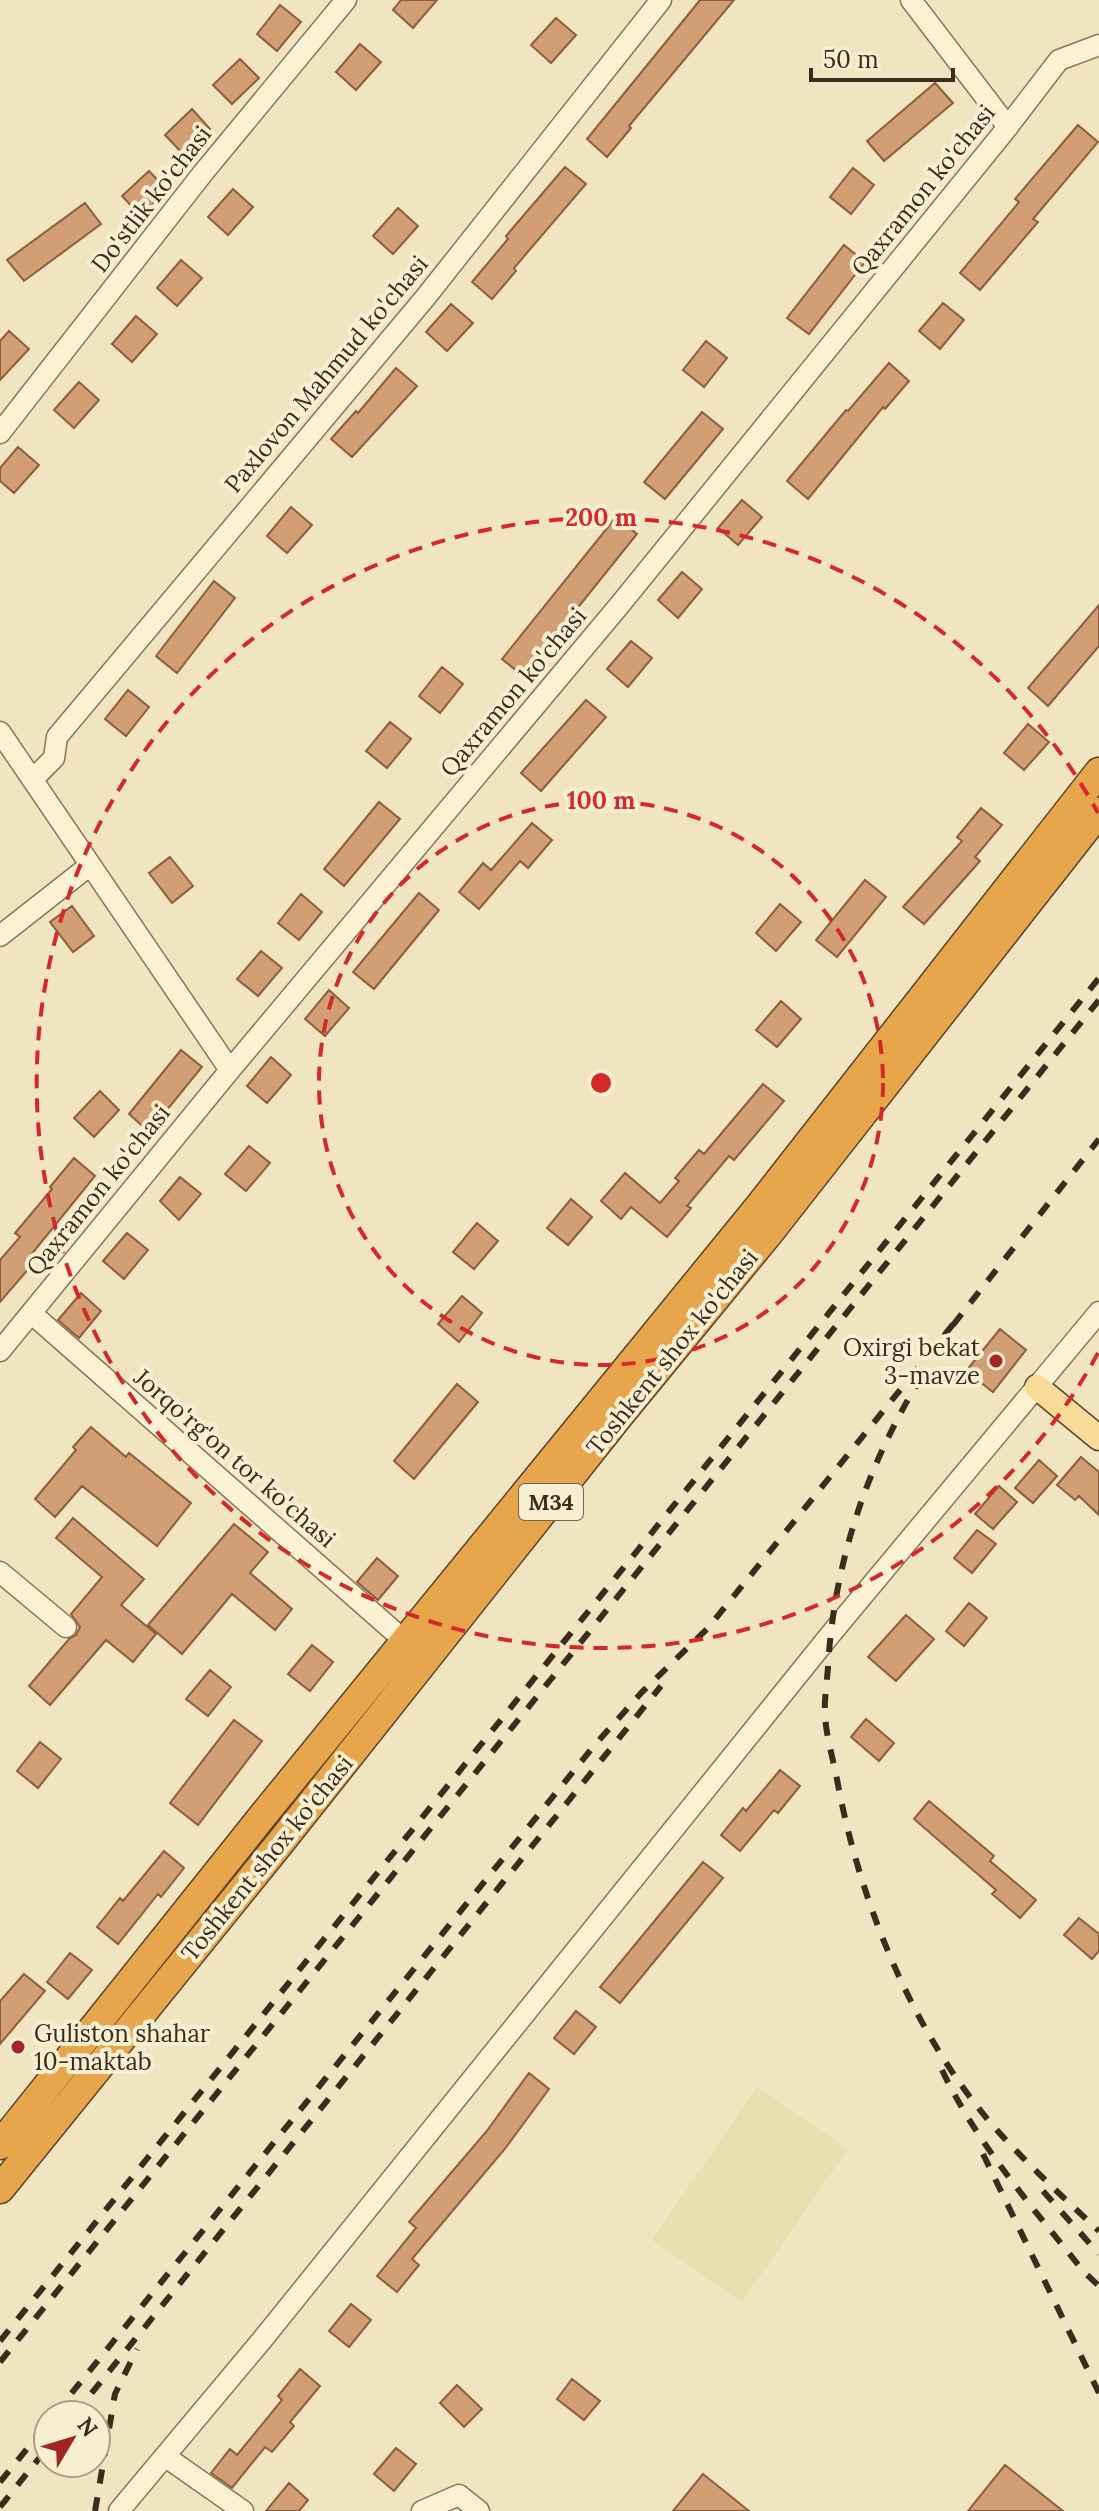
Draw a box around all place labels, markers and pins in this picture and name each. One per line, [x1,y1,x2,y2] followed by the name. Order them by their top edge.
[587,1069,615,1097] centre of rings
[843,1332,981,1391] place label: Oxirgi bekat 3-mavze
[987,1352,1005,1370] marker: Oxirgi bekat 3-mavze
[34,2018,211,2077] place label: Guliston shahar 10-maktab
[9,2038,27,2056] marker: Guliston shahar 10-maktab

